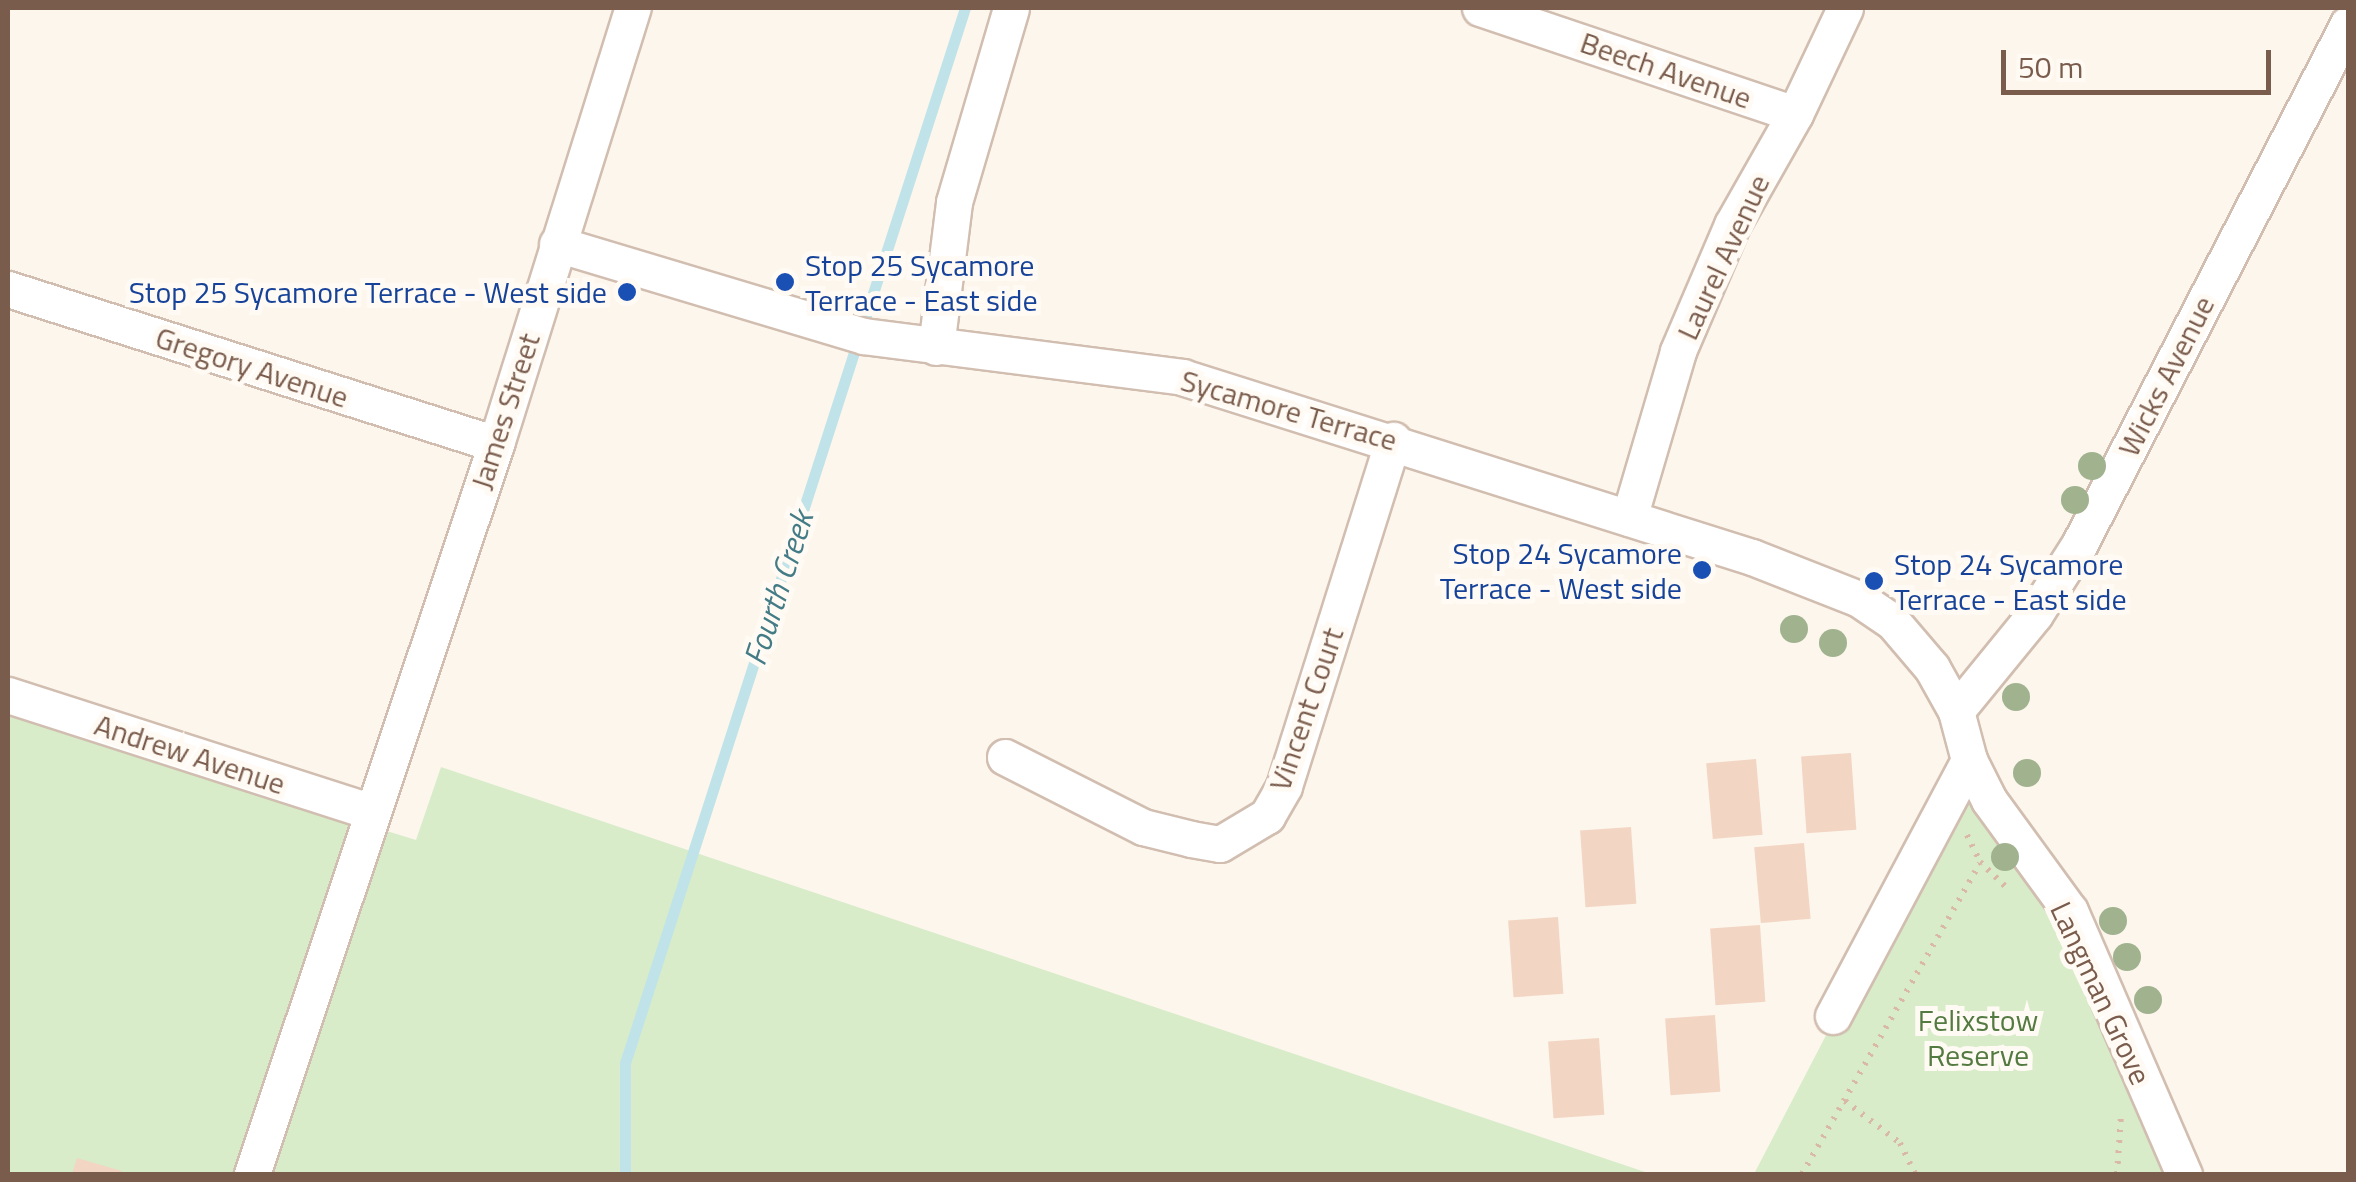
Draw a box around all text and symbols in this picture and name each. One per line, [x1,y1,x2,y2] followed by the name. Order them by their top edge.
[1576,24,1756,116] street label: Beech Avenue
[2006,30,2276,92] scale bar
[2018,44,2083,90] text: 50 m
[1669,169,1777,345] street label: Laurel Avenue
[805,247,1038,318] place label: Stop 25 Sycamore Terrace - East side
[774,271,796,293] marker: Stop 25 Sycamore Terrace - East side
[129,274,607,310] place label: Stop 25 Sycamore Terrace - West side
[616,281,638,303] marker: Stop 25 Sycamore Terrace - West side
[2110,290,2222,462] street label: Wicks Avenue
[151,319,353,415] street label: Gregory Avenue
[463,328,547,494] street label: James Street
[1177,362,1401,458] street label: Sycamore Terrace
[735,506,821,670] water label: Fourth Creek
[1440,535,1682,606] place label: Stop 24 Sycamore Terrace - West side
[1894,546,2127,616] place label: Stop 24 Sycamore Terrace - East side
[1691,559,1713,581] marker: Stop 24 Sycamore Terrace - West side
[1863,570,1885,592] marker: Stop 24 Sycamore Terrace - East side
[1261,623,1351,795] street label: Vincent Court
[90,706,290,802] street label: Andrew Avenue
[2043,896,2159,1090] street label: Langman Grove
[1918,1002,2038,1072] park label: Felixstow Reserve

